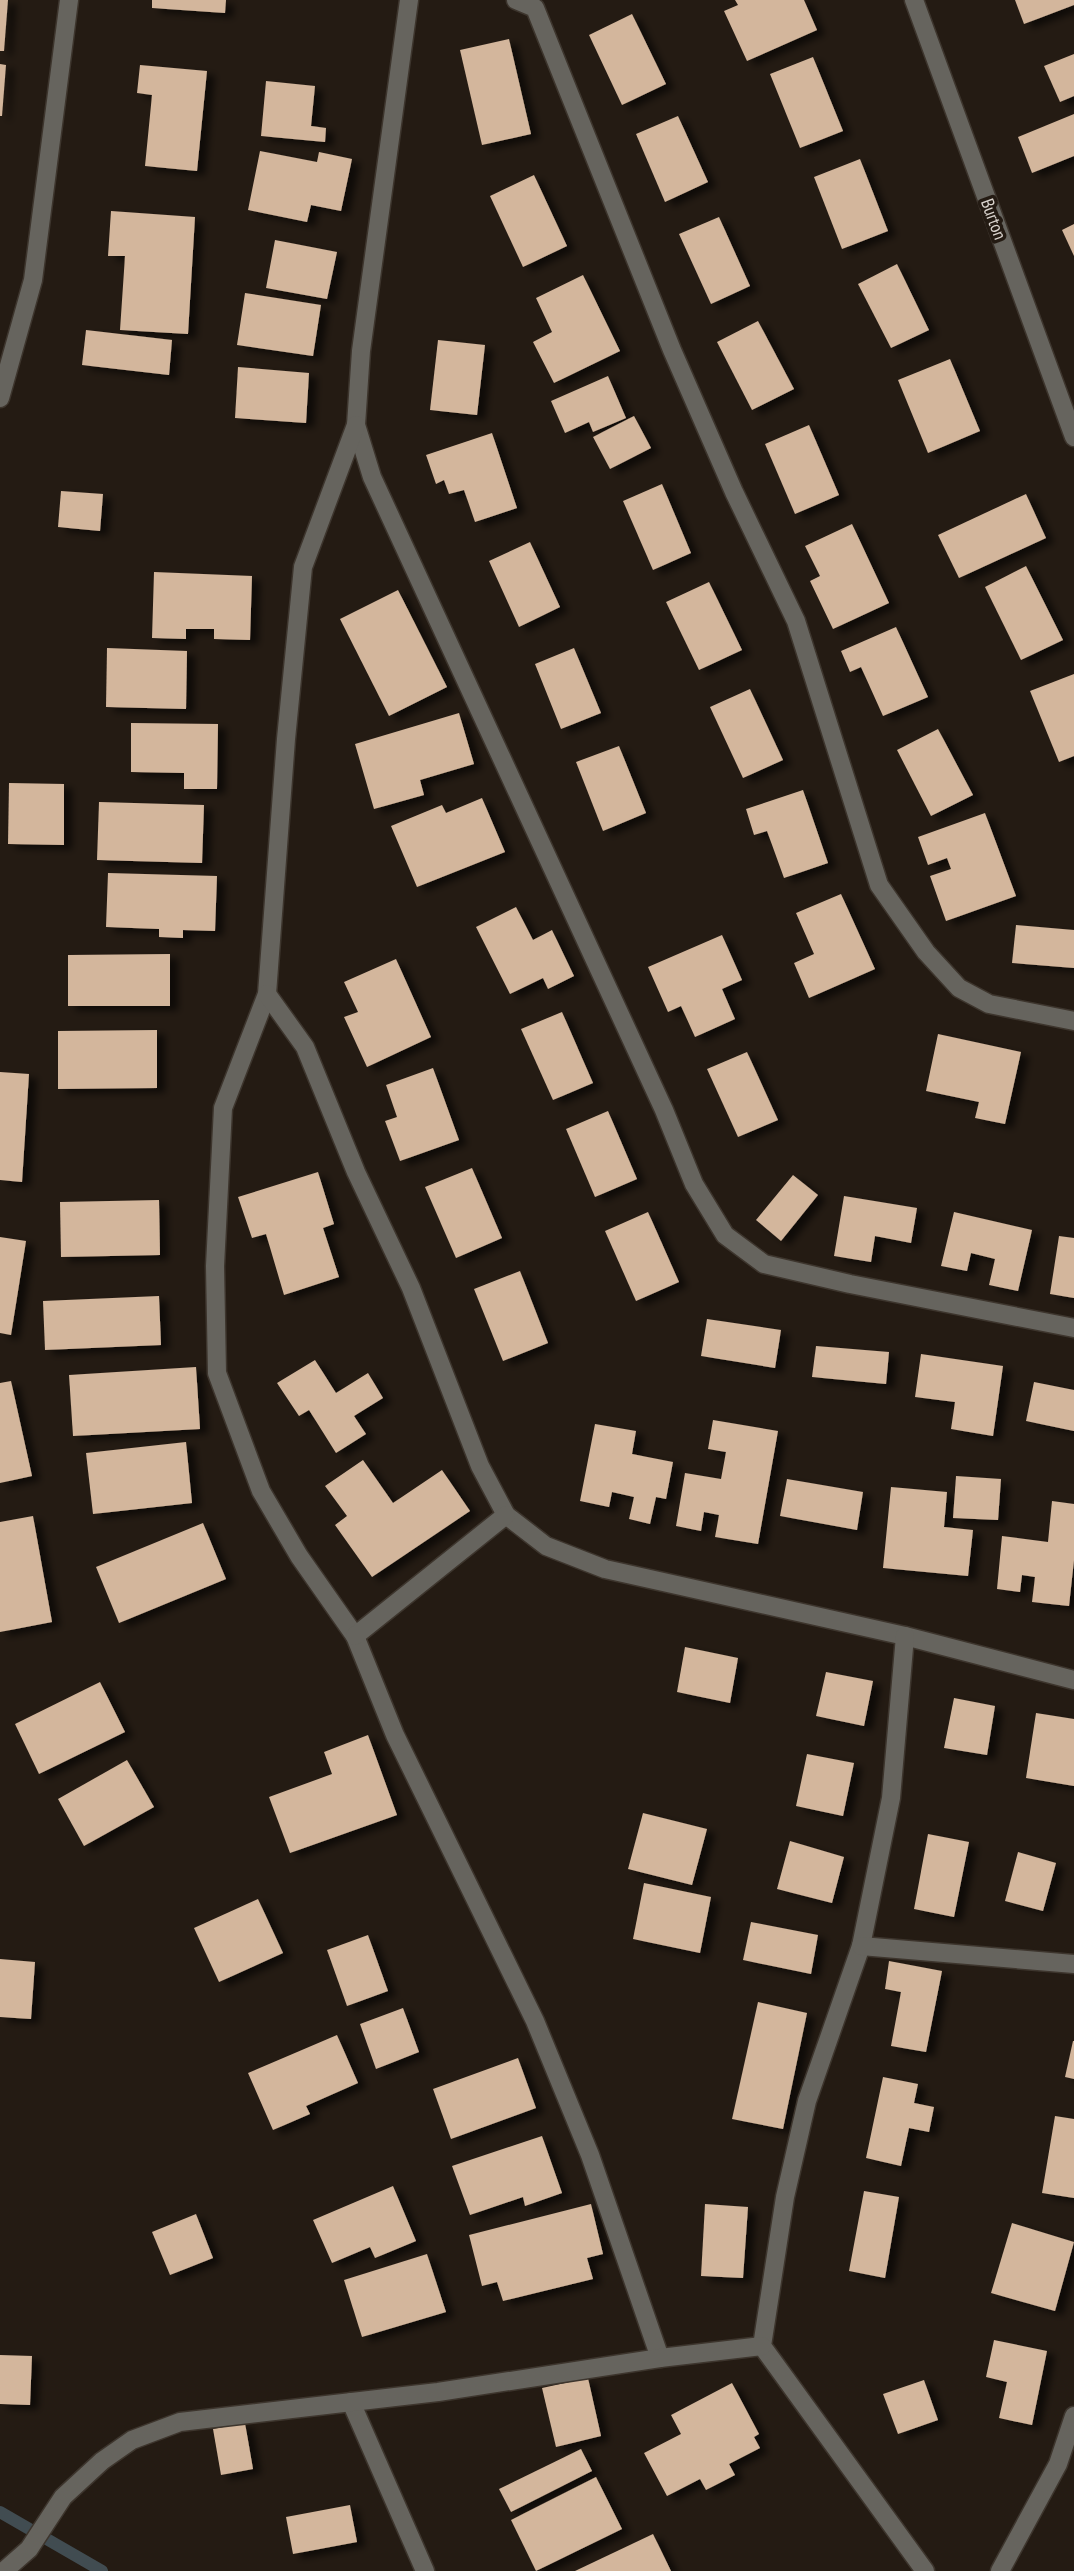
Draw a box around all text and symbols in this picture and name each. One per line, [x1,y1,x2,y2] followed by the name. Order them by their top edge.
[976,195,1012,243] street label: Burton

